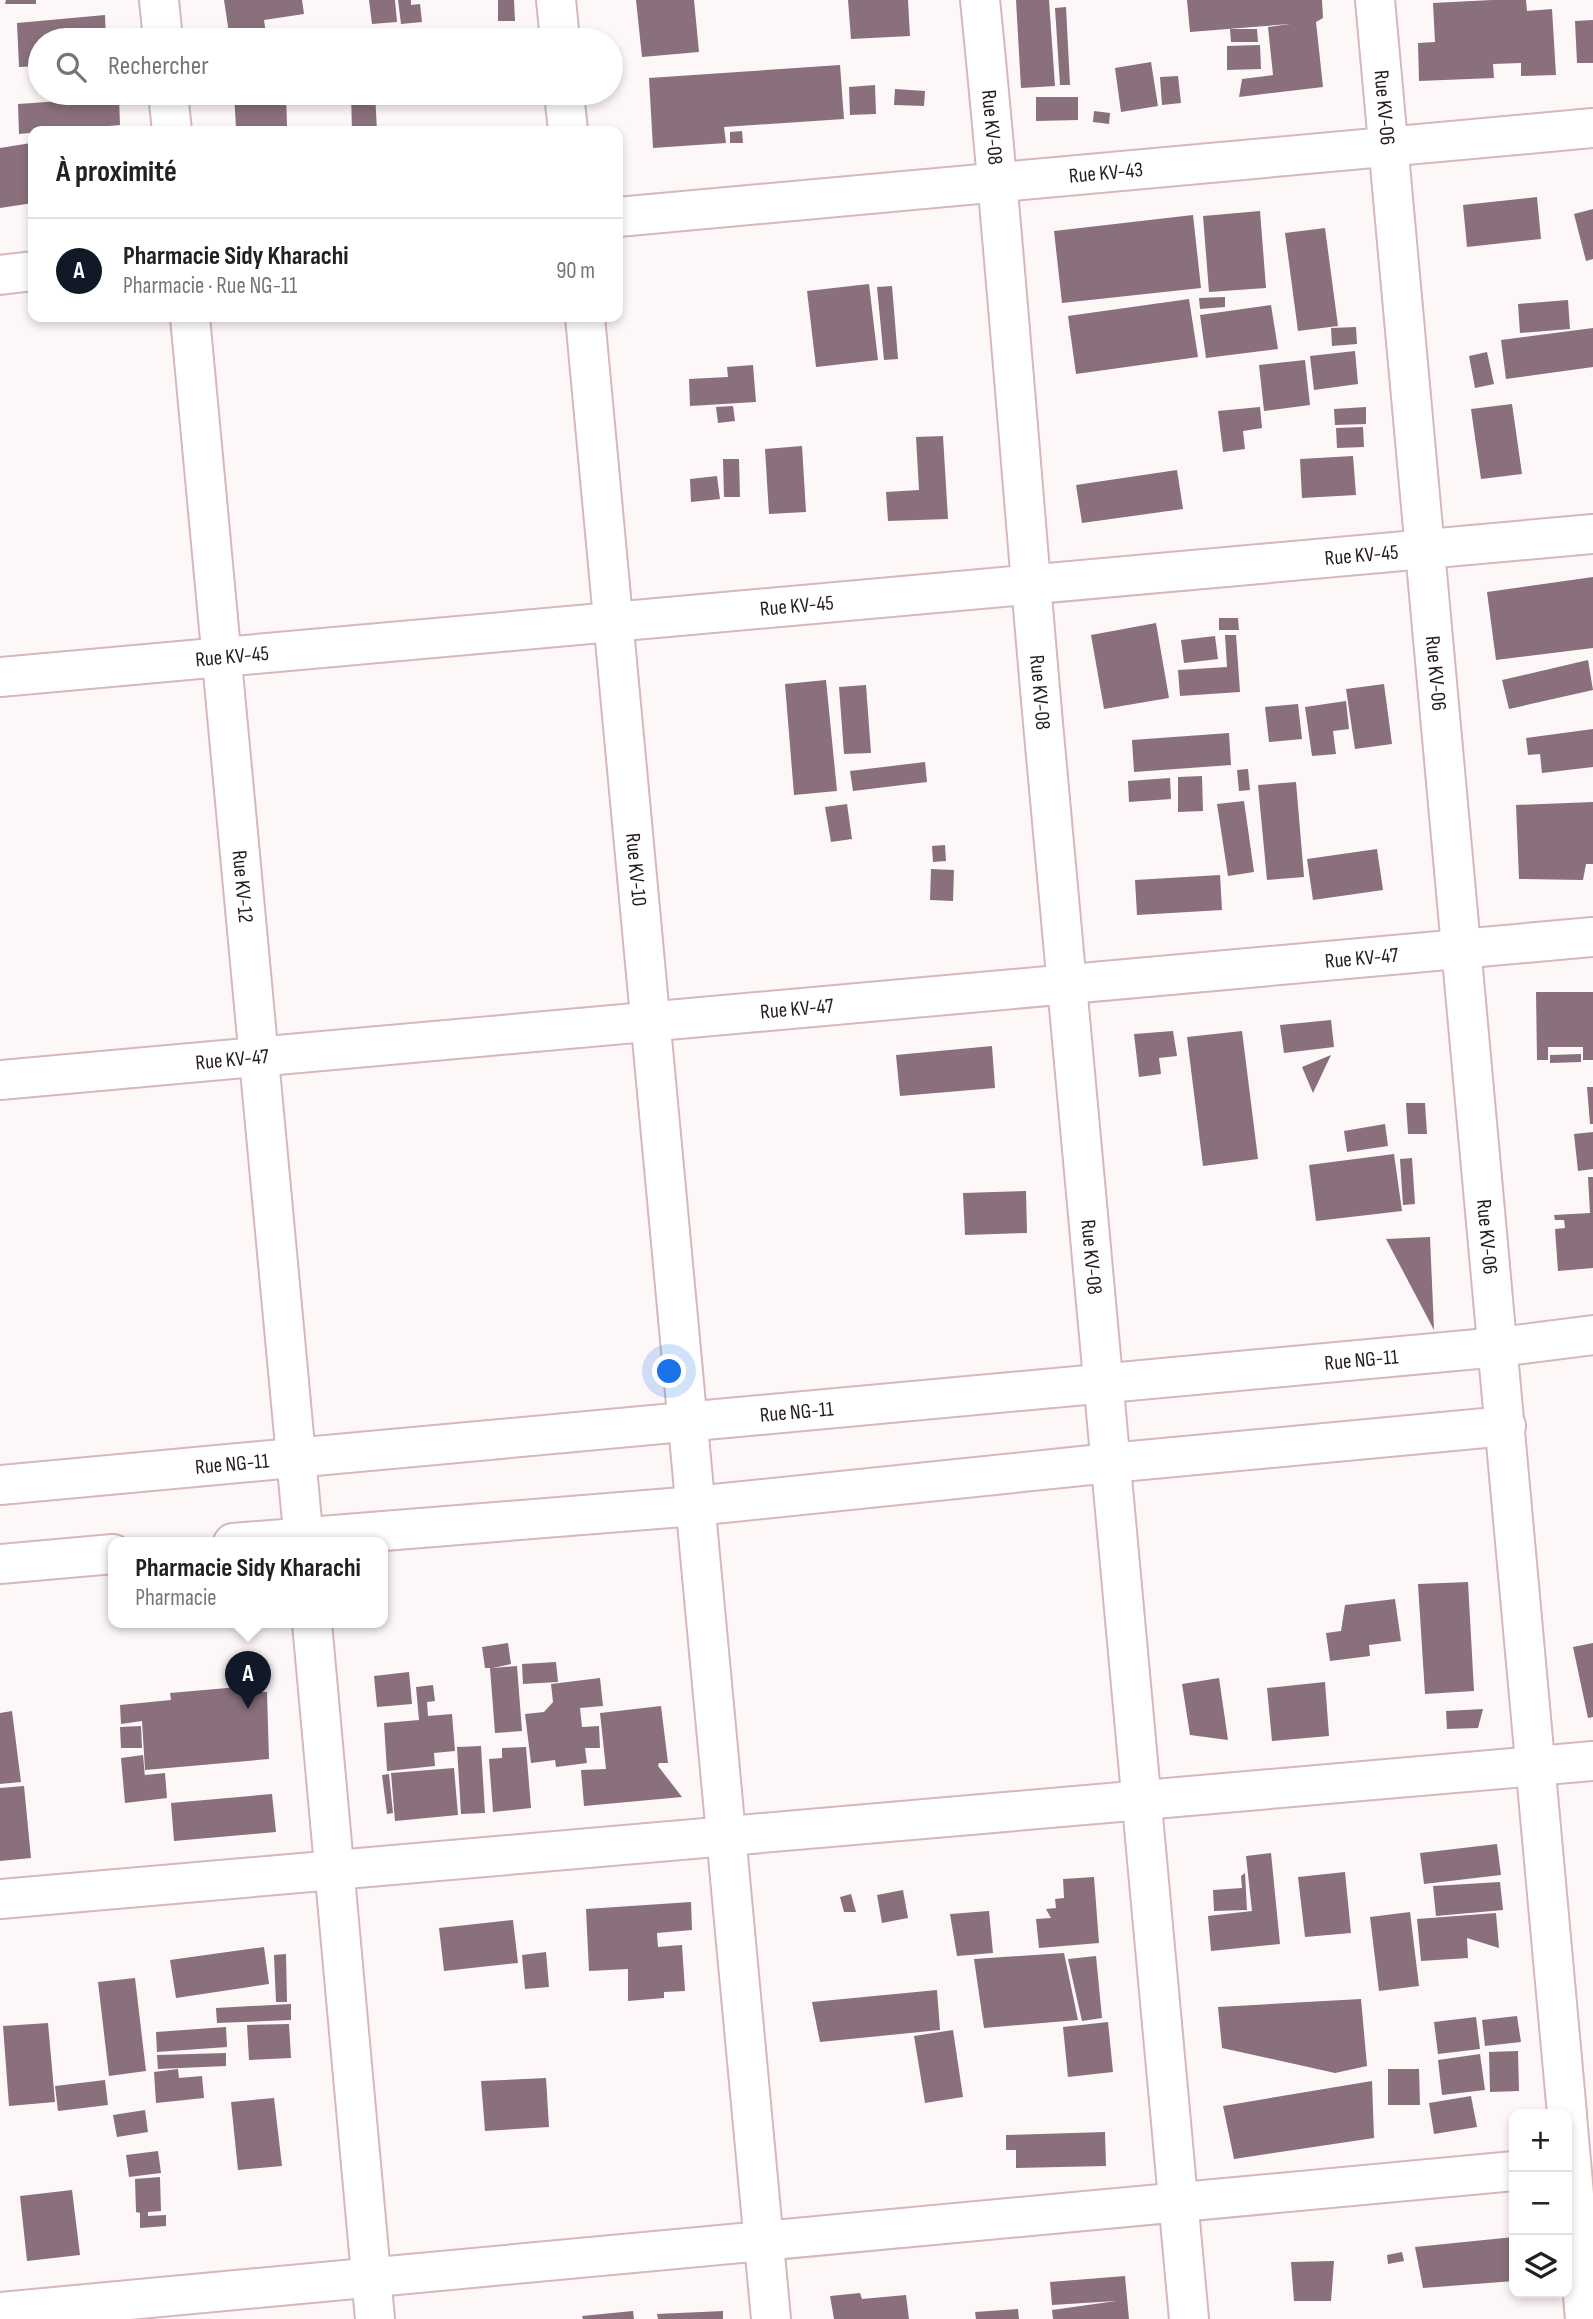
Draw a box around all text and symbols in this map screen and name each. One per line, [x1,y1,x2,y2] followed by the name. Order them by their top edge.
[28,28,623,105] search box
[52,48,90,86] icon: search
[108,51,209,82] text: Rechercher
[1368,69,1400,146] street label: Rue KV-06
[976,89,1008,166] street label: Rue KV-08
[56,154,177,190] text: À proximité
[1068,157,1144,189] street label: Rue KV-43
[123,241,349,272] text: Pharmacie Sidy Kharachi
[74,257,84,285] text: A
[556,257,595,285] text: 90 m
[123,272,297,300] text: Pharmacie · Rue NG-11
[1324,540,1399,571] street label: Rue KV-45
[759,590,835,622] street label: Rue KV-45
[1420,635,1451,712] street label: Rue KV-06
[194,641,270,672] street label: Rue KV-45
[1024,654,1056,731] street label: Rue KV-08
[620,832,652,907] street label: Rue KV-10
[227,849,258,924] street label: Rue KV-12
[1324,942,1400,974] street label: Rue KV-47
[759,993,835,1025] street label: Rue KV-47
[194,1044,271,1075] street label: Rue KV-47
[1471,1198,1503,1276] street label: Rue KV-06
[1075,1219,1107,1296] street label: Rue KV-08
[1323,1344,1400,1376] street label: Rue NG-11
[652,1354,686,1388] your location
[759,1396,835,1428] street label: Rue NG-11
[194,1448,271,1480] street label: Rue NG-11
[108,1537,388,1628] popup
[135,1553,361,1584] text: Pharmacie Sidy Kharachi
[135,1584,217,1612] text: Pharmacie
[225,1651,271,1709] pin: A
[1509,2109,1572,2298] map controls
[1509,2109,1572,2172] button: +
[1509,2172,1572,2235] button: −
[1509,2235,1572,2298] button: layers

